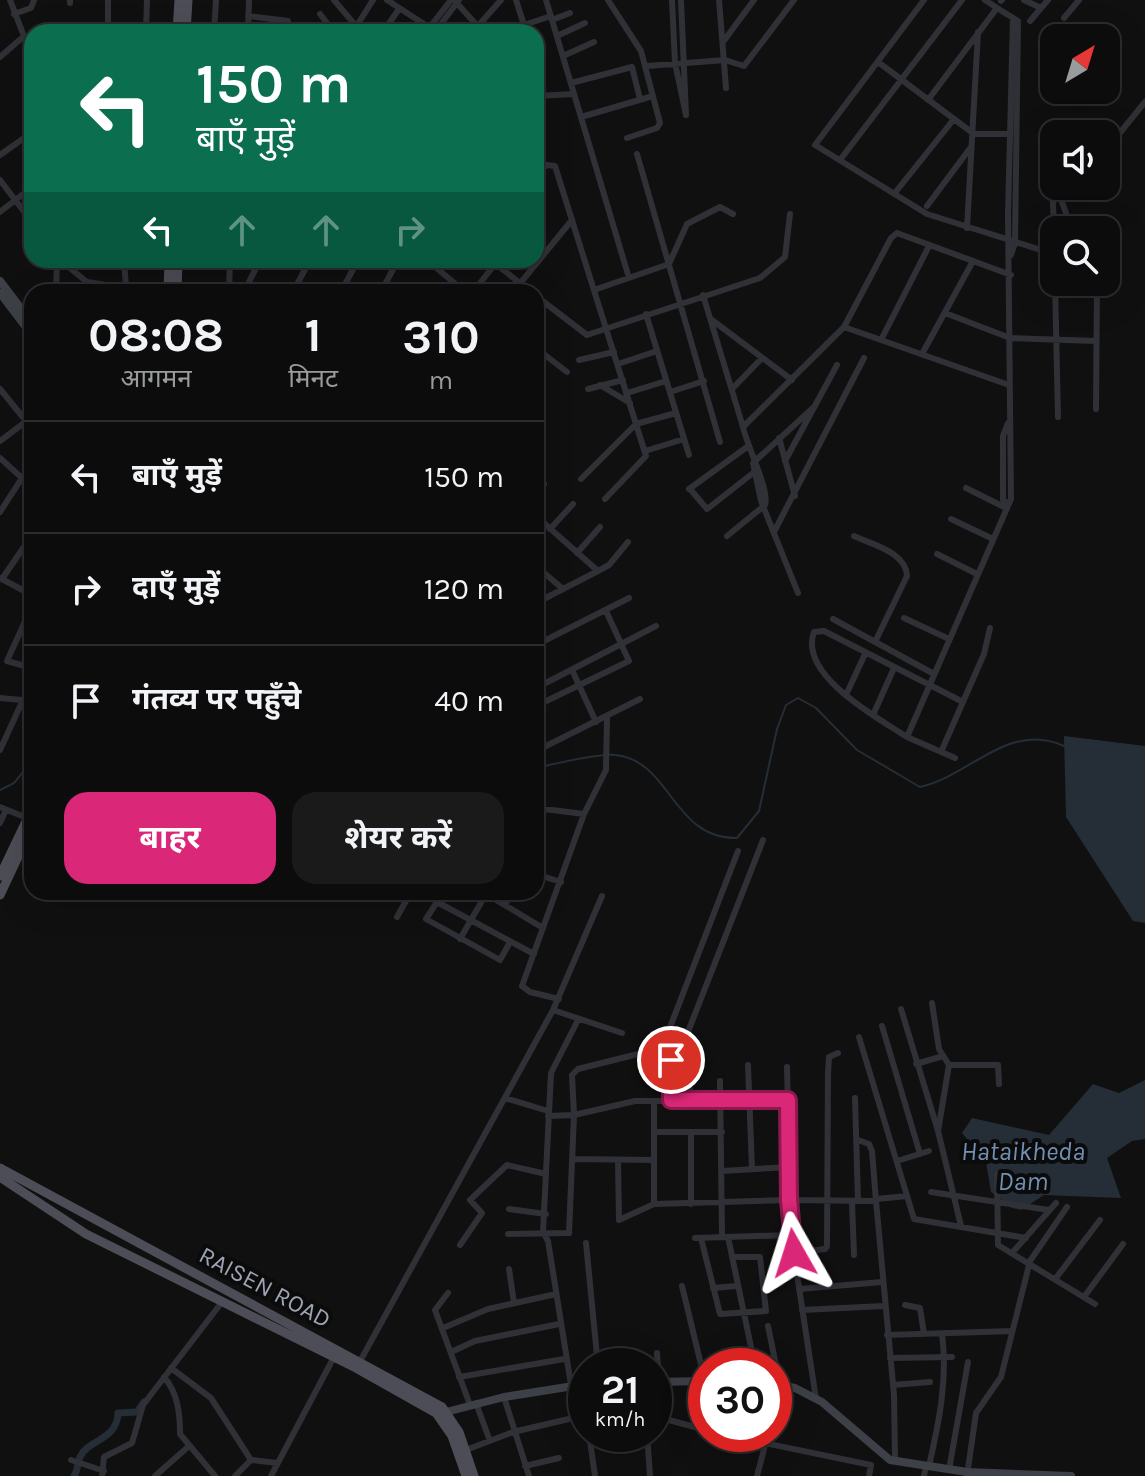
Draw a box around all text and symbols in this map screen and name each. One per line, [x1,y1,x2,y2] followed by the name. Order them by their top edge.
[1040,24,1120,104] north arrow
[1040,24,1120,296] map controls
[196,51,351,116] text: 150 m
[64,56,168,160] icon: left
[196,118,295,160] text: बाएँ मुड़ें
[1040,120,1120,200] button: sound
[136,208,180,252] icon: left
[220,208,264,252] icon: ahead
[304,208,348,252] icon: ahead
[388,208,432,252] icon: right
[1040,216,1120,296] button: search
[88,307,224,363] text: 08:08
[305,307,322,363] text: 1
[402,309,480,365] text: 310
[121,363,192,394] text: आगमन
[288,363,338,394] text: मिनट
[429,365,453,396] text: m
[64,455,108,499] icon: left
[132,457,222,493] text: बाएँ मुड़ें
[424,459,504,495] text: 150 m
[64,567,108,611] icon: right
[132,569,220,605] text: दाएँ मुड़ें
[424,571,504,607] text: 120 m
[64,679,108,723] icon: arrive
[132,681,301,717] text: गंतव्य पर पहुँचे
[434,683,504,719] text: 40 m
[64,792,276,884] button: बाहर
[292,792,504,884] button: शेयर करें
[637,1026,705,1094] pin
[649,1038,693,1082] icon: arrive
[961,1136,1085,1197] water label: Hataikheda Dam
[752,1211,836,1295] position arrow
[194,1241,336,1333] street label: RAISEN ROAD
[688,1348,792,1452] speed limit sign: 30
[601,1366,639,1413] text: 21
[595,1408,645,1431] text: km/h

